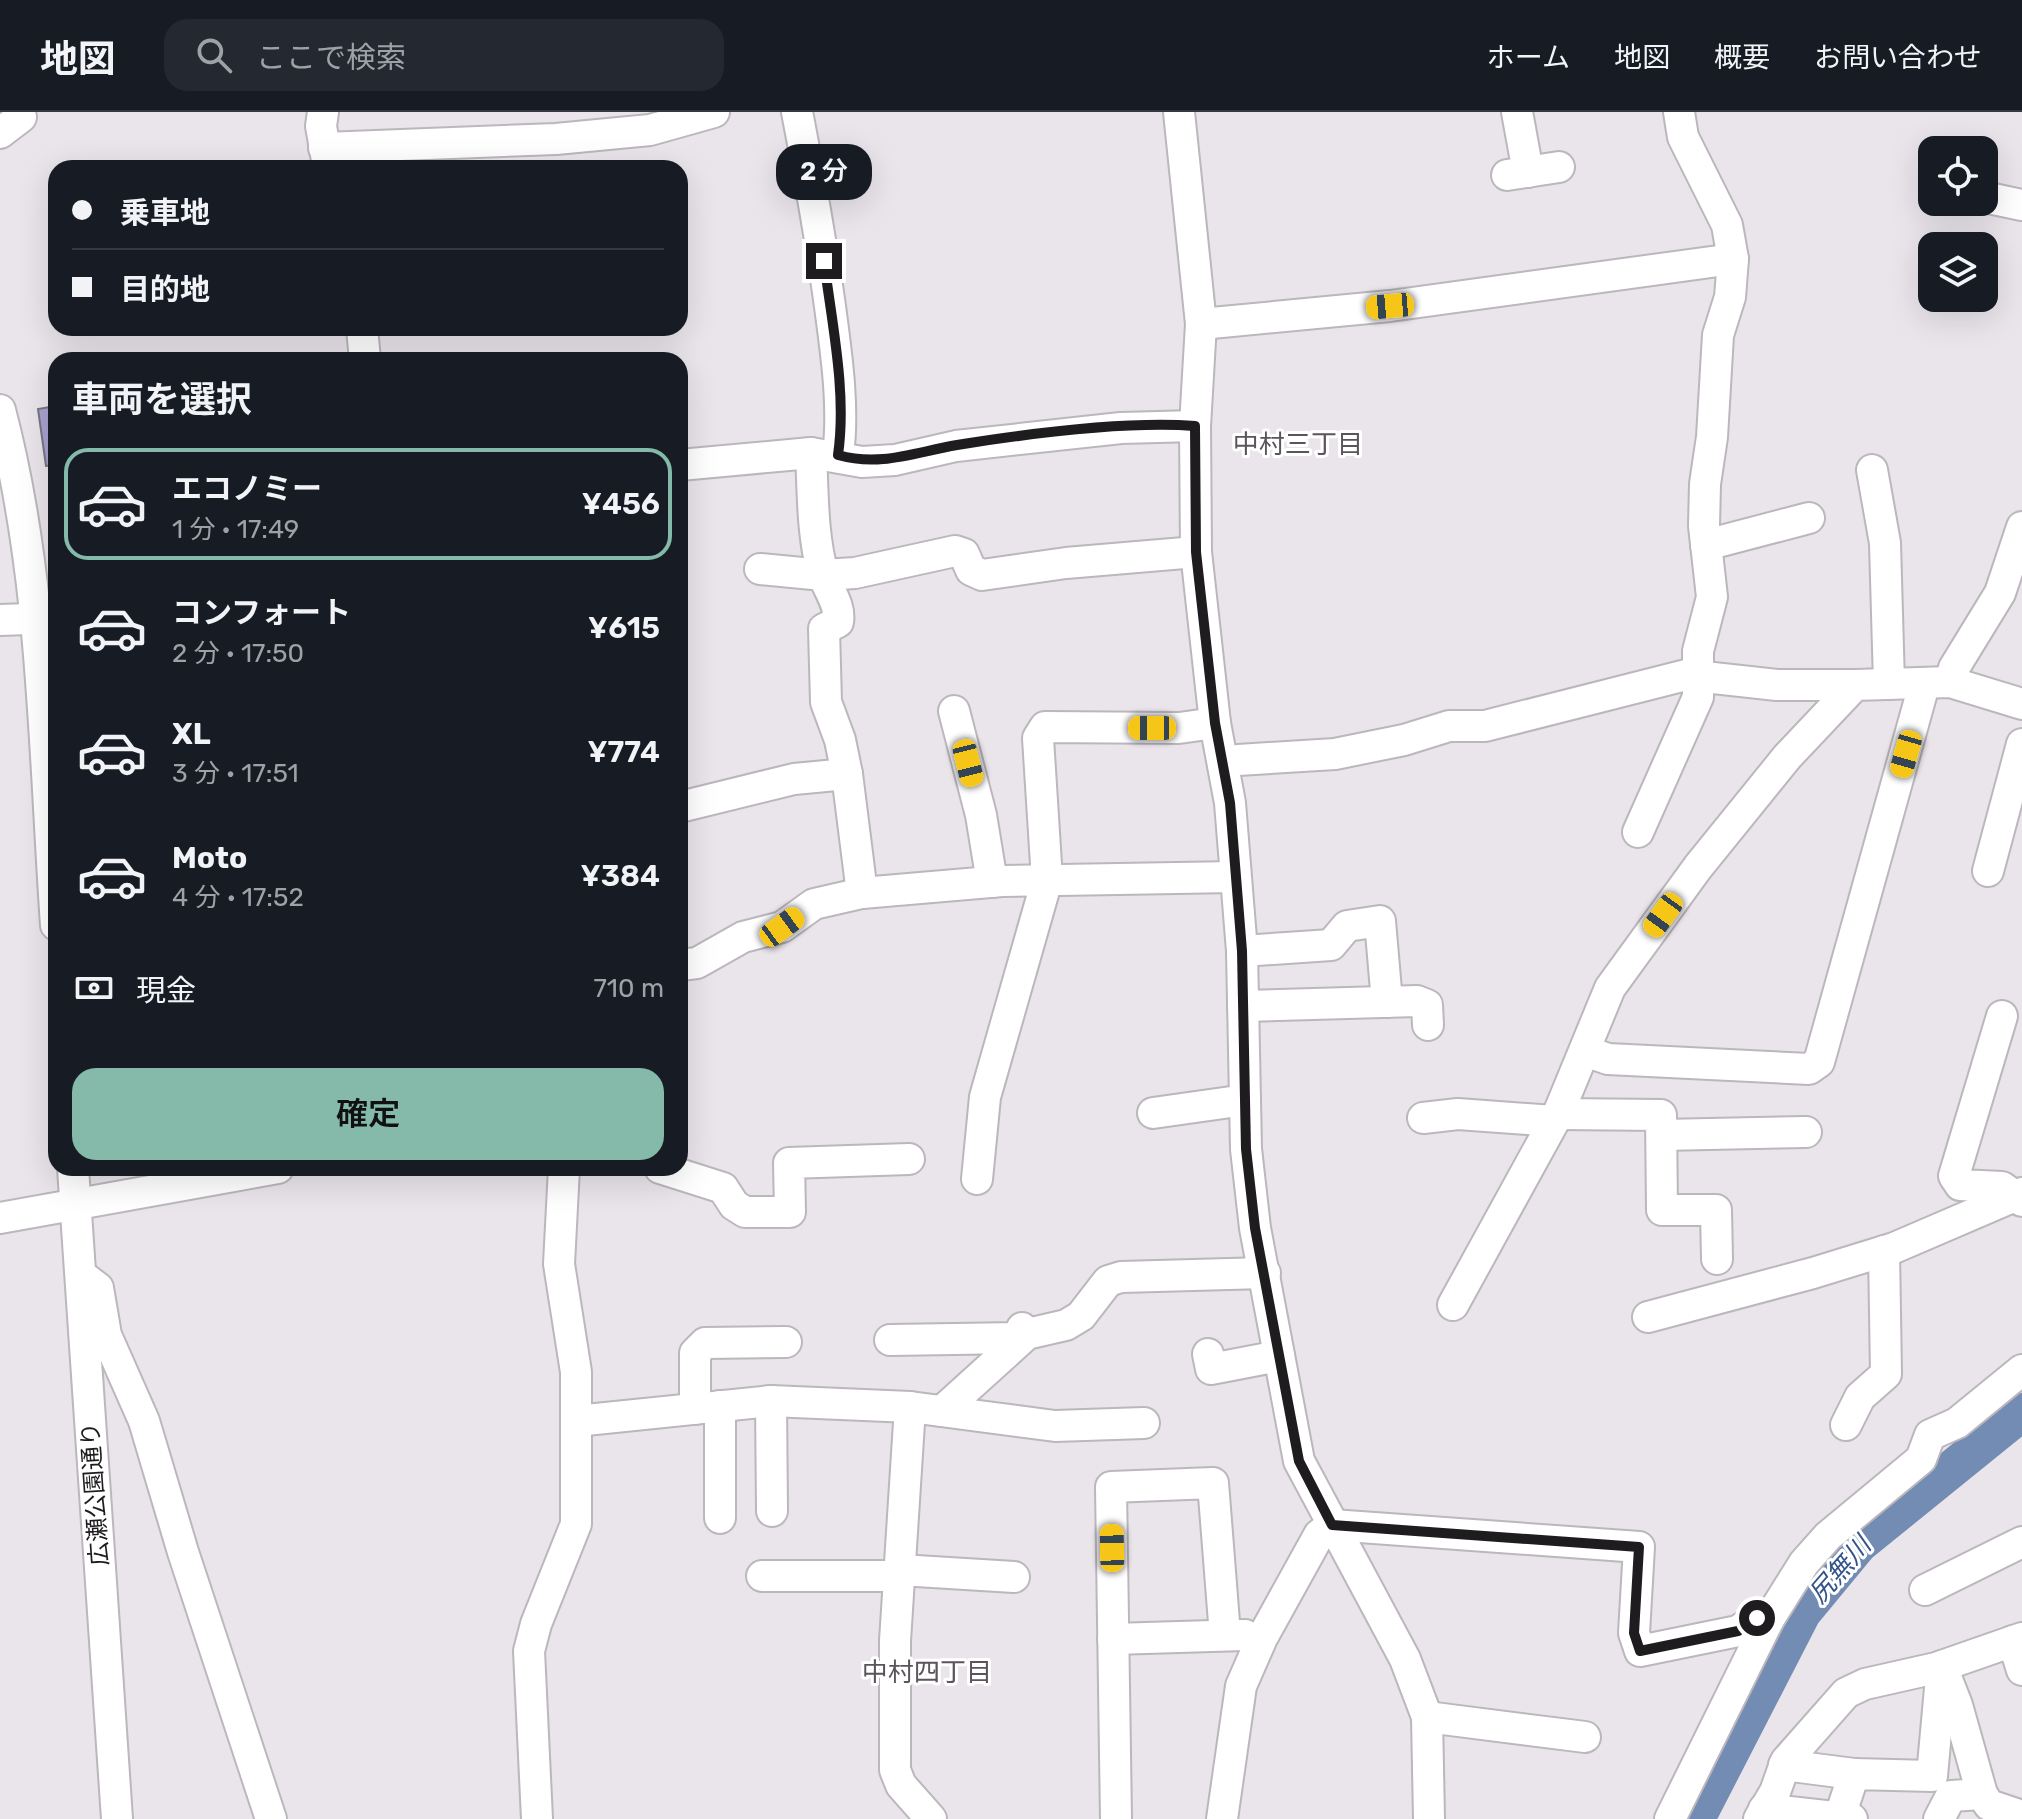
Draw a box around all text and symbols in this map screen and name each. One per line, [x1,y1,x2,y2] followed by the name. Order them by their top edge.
[164,19,724,91] search box
[192,33,236,77] icon: search
[40,36,116,82] text: 地図
[256,40,406,76] text: ここで検索
[1487,41,1570,74] text: ホーム
[1614,41,1670,74] text: 地図
[1714,41,1770,74] text: 概要
[1814,41,1982,74] text: お問い合わせ
[1918,136,1998,312] map controls
[1918,136,1998,216] button: locate
[776,145,872,201] callout: 2 分
[800,156,848,187] text: 2 分
[120,195,210,231] text: 乗車地
[1918,232,1998,312] button: layers
[806,243,842,279] route end
[120,272,210,308] text: 目的地
[1365,292,1415,320] car
[72,378,252,421] text: 車両を選択
[1233,429,1363,460] district label: 中村三丁目
[76,468,148,540] icon: car
[172,471,322,507] text: エコノミー
[582,486,660,522] text: ¥456
[172,514,299,545] text: 1 分 · 17:49
[76,592,148,664] icon: car
[172,595,351,631] text: コンフォート
[588,610,660,646] text: ¥615
[172,638,304,669] text: 2 分 · 17:50
[76,716,148,788] icon: car
[172,716,211,752] text: XL
[1128,716,1176,740] car
[1888,728,1924,780] car
[587,734,660,770] text: ¥774
[951,737,985,789] car
[172,758,299,789] text: 3 分 · 17:51
[76,840,148,912] icon: car
[172,840,247,876] text: Moto
[581,858,660,894] text: ¥384
[172,882,304,913] text: 4 分 · 17:52
[1639,889,1687,941] car
[756,903,808,951] car
[72,966,116,1010] icon: cash
[136,973,196,1009] text: 現金
[594,973,664,1004] text: 710 m
[72,1068,664,1160] button: 確定
[76,1421,114,1567] street label: 広瀬公園通り
[1100,1524,1124,1572] car
[1803,1528,1879,1610] water label: 尻無川
[1739,1600,1775,1636] route start
[862,1657,992,1688] district label: 中村四丁目

